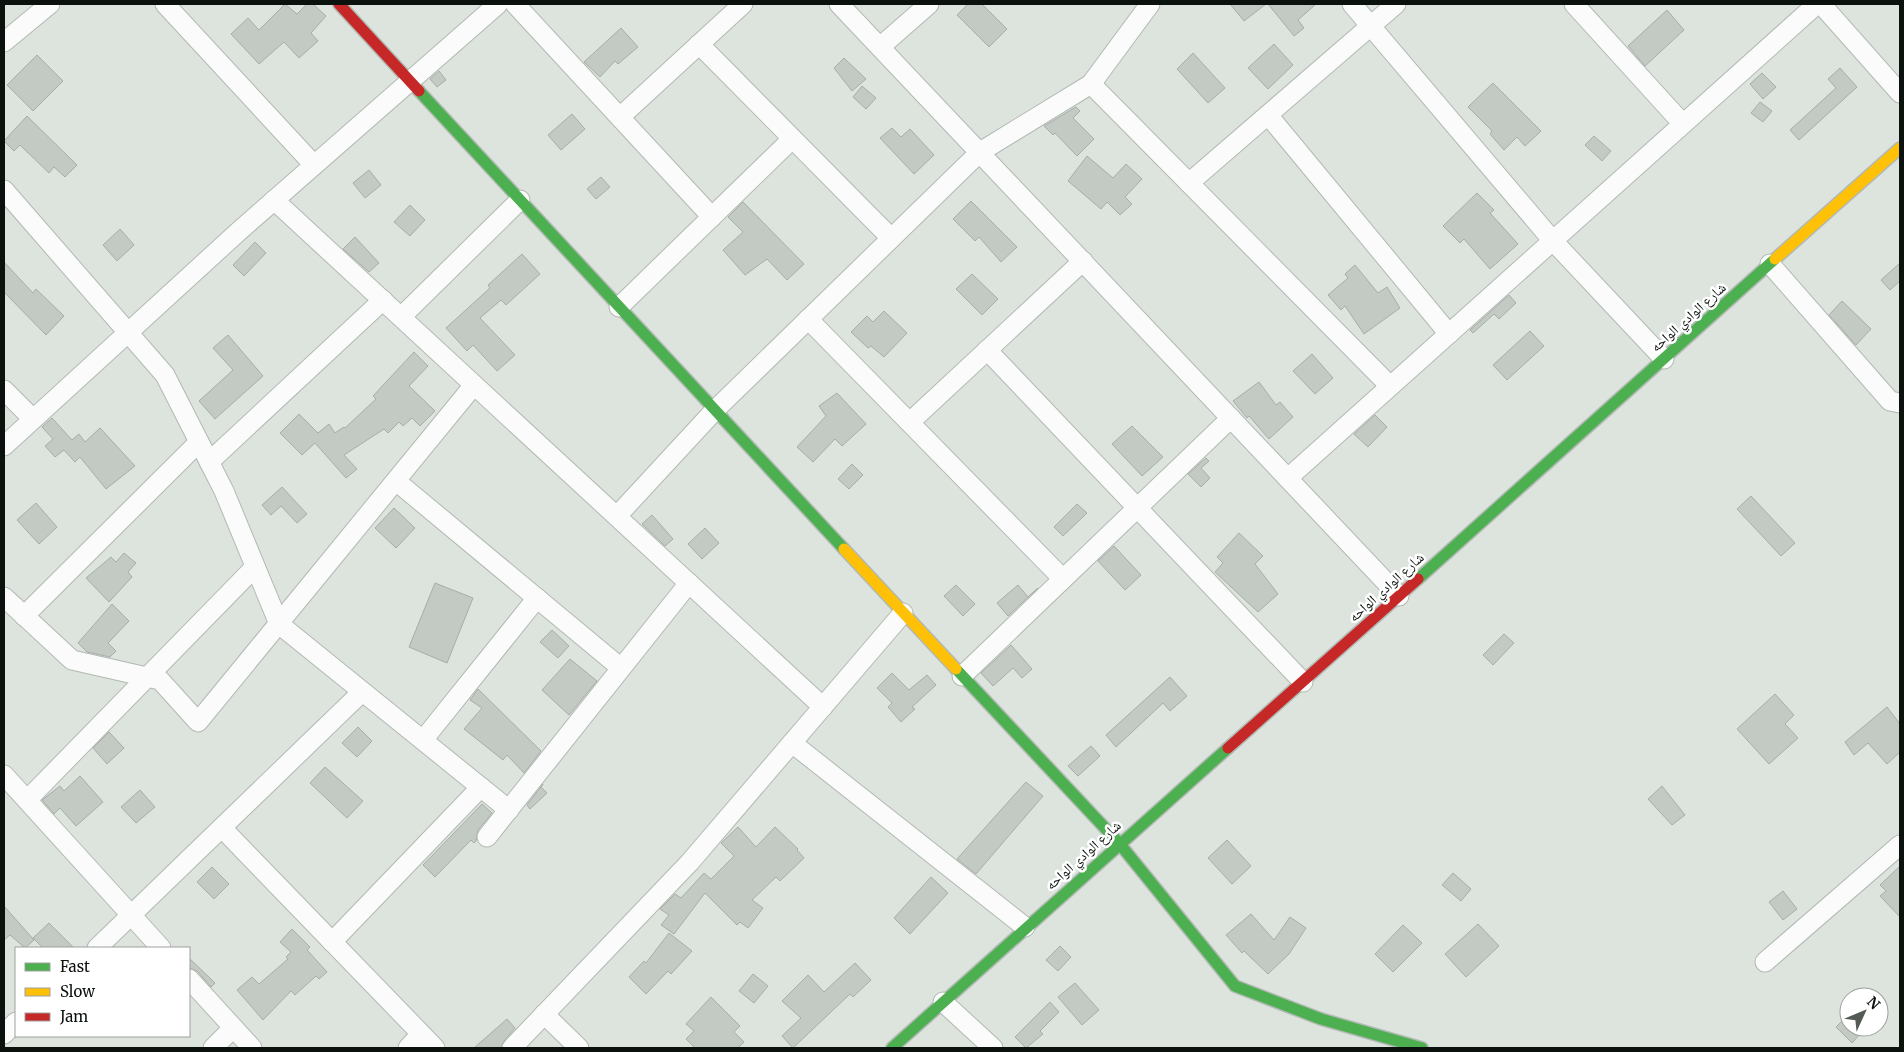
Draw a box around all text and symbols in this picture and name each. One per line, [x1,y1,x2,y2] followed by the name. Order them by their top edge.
[1647,278,1731,357] street label: شارع الوادي الواحه
[1345,548,1429,627] street label: شارع الوادي الواحه
[1042,816,1126,895] street label: شارع الوادي الواحه
[15,947,190,1037] legend
[60,957,90,976] text: Fast
[60,982,95,1001] text: Slow
[1839,987,1889,1037] north arrow
[1863,993,1884,1013] text: N
[59,1007,88,1026] text: Jam

